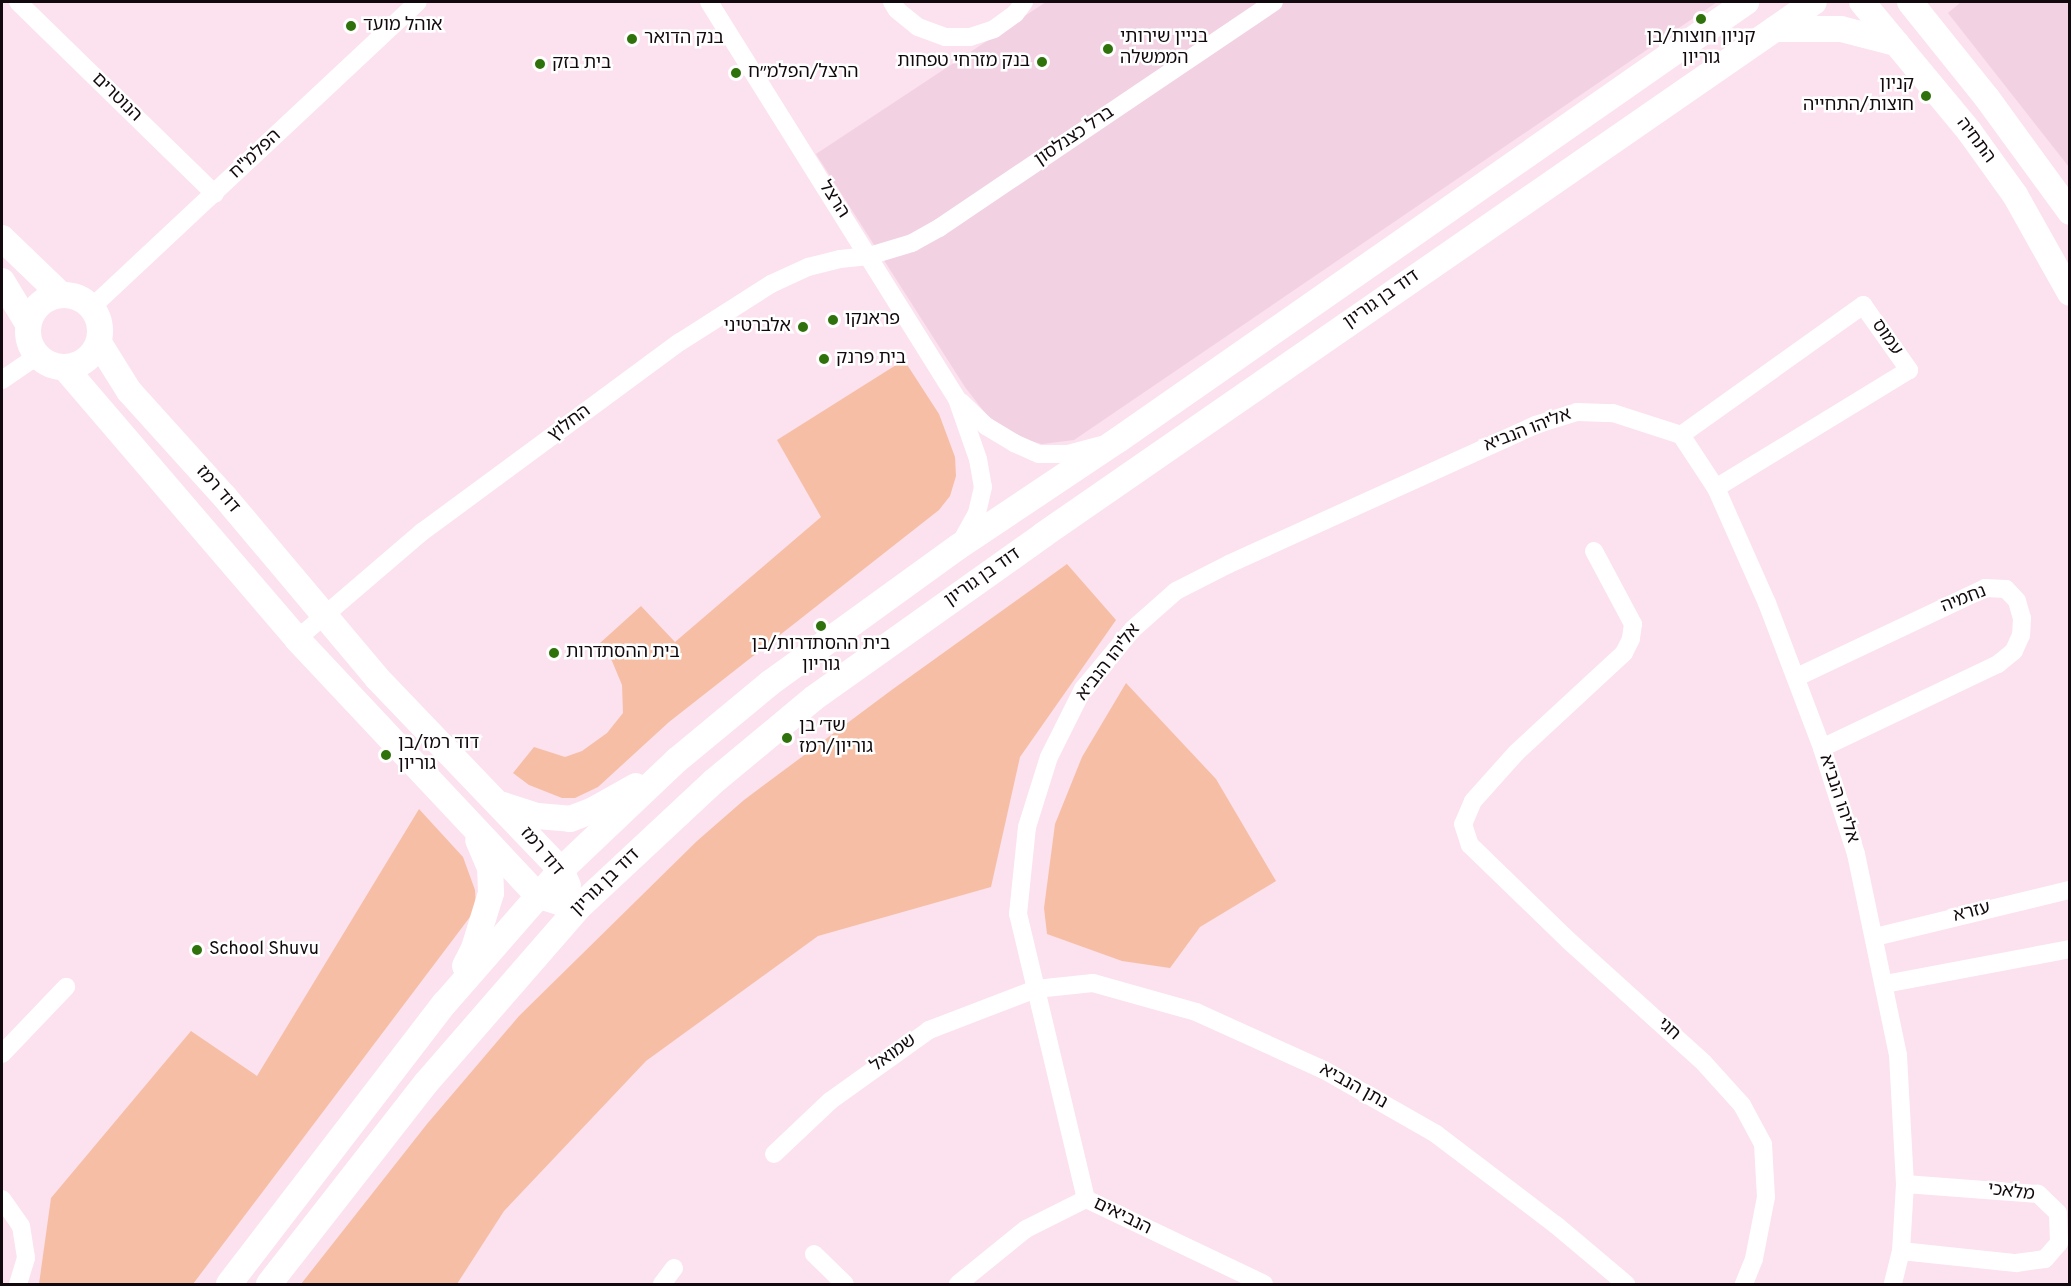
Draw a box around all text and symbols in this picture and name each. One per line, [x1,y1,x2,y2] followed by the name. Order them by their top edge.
[1694,12,1708,26] marker: קניון חוצות/בן גוריון
[363,15,442,37] place label: אוהל מועד
[344,19,358,33] marker: אוהל מועד
[644,28,724,50] place label: בנק הדואר
[1120,28,1208,70] place label: בניין שירותי הממשלה
[1647,28,1755,70] place label: קניון חוצות/בן גוריון
[625,32,639,46] marker: בנק הדואר
[1101,42,1115,56] marker: בניין שירותי הממשלה
[897,51,1030,73] place label: בנק מזרחי טפחות
[552,53,611,75] place label: בית בזק
[1035,55,1049,69] marker: בנק מזרחי טפחות
[533,57,547,71] marker: בית בזק
[748,62,859,84] place label: הרצל/הפלמ״ח
[729,66,743,80] marker: הרצל/הפלמ״ח
[87,69,145,127] street label: הנוטרים
[1803,75,1914,118] place label: קניון חוצות/התחייה
[1919,89,1933,103] marker: קניון חוצות/התחייה
[1031,103,1119,171] street label: ברל כצנלסון
[1951,114,1999,168] street label: התחיה
[226,126,286,184] street label: הפלמ"ח
[813,177,853,223] street label: הרצל
[1340,266,1424,334] street label: דוד בן גוריון
[845,309,900,331] place label: פראנקו
[826,313,840,327] marker: פראנקו
[724,316,791,338] place label: אלברטיני
[1866,316,1906,360] street label: עמוס
[796,320,810,334] marker: אלברטיני
[836,348,906,370] place label: בית פרנק
[817,352,831,366] marker: בית פרנק
[545,401,595,447] street label: החלוץ
[1481,404,1575,458] street label: אליהו הנביא
[190,462,244,518] street label: דוד רמז
[941,544,1025,612] street label: דוד בן גוריון
[1938,582,1990,618] street label: נחמיה
[814,619,828,633] marker: בית ההסתדרות/בן גוריון
[1072,620,1146,706] street label: אליהו הנביא
[752,635,890,678] place label: בית ההסתדרות/בן גוריון
[566,642,680,664] place label: בית ההסתדרות
[547,646,561,660] marker: בית ההסתדרות
[799,717,873,760] place label: שד׳ בן גוריון/רמז
[780,731,794,745] marker: שד׳ בן גוריון/רמז
[398,734,479,777] place label: דוד רמז/בן גוריון
[379,748,393,762] marker: דוד רמז/בן גוריון
[1814,752,1862,846] street label: אליהו הנביא
[515,824,567,880] street label: דוד רמז
[567,845,645,921] street label: דוד בן גוריון
[1951,898,1993,928] street label: עזרא
[209,939,319,961] place label: School Shuvu
[190,943,204,957] marker: School Shuvu
[1652,1014,1684,1046] street label: חגי
[867,1030,921,1078] street label: שמואל
[1315,1060,1391,1114] street label: נתן הנביא
[1986,1179,2036,1207] street label: מלאכי
[1089,1194,1155,1240] street label: הנביאים

